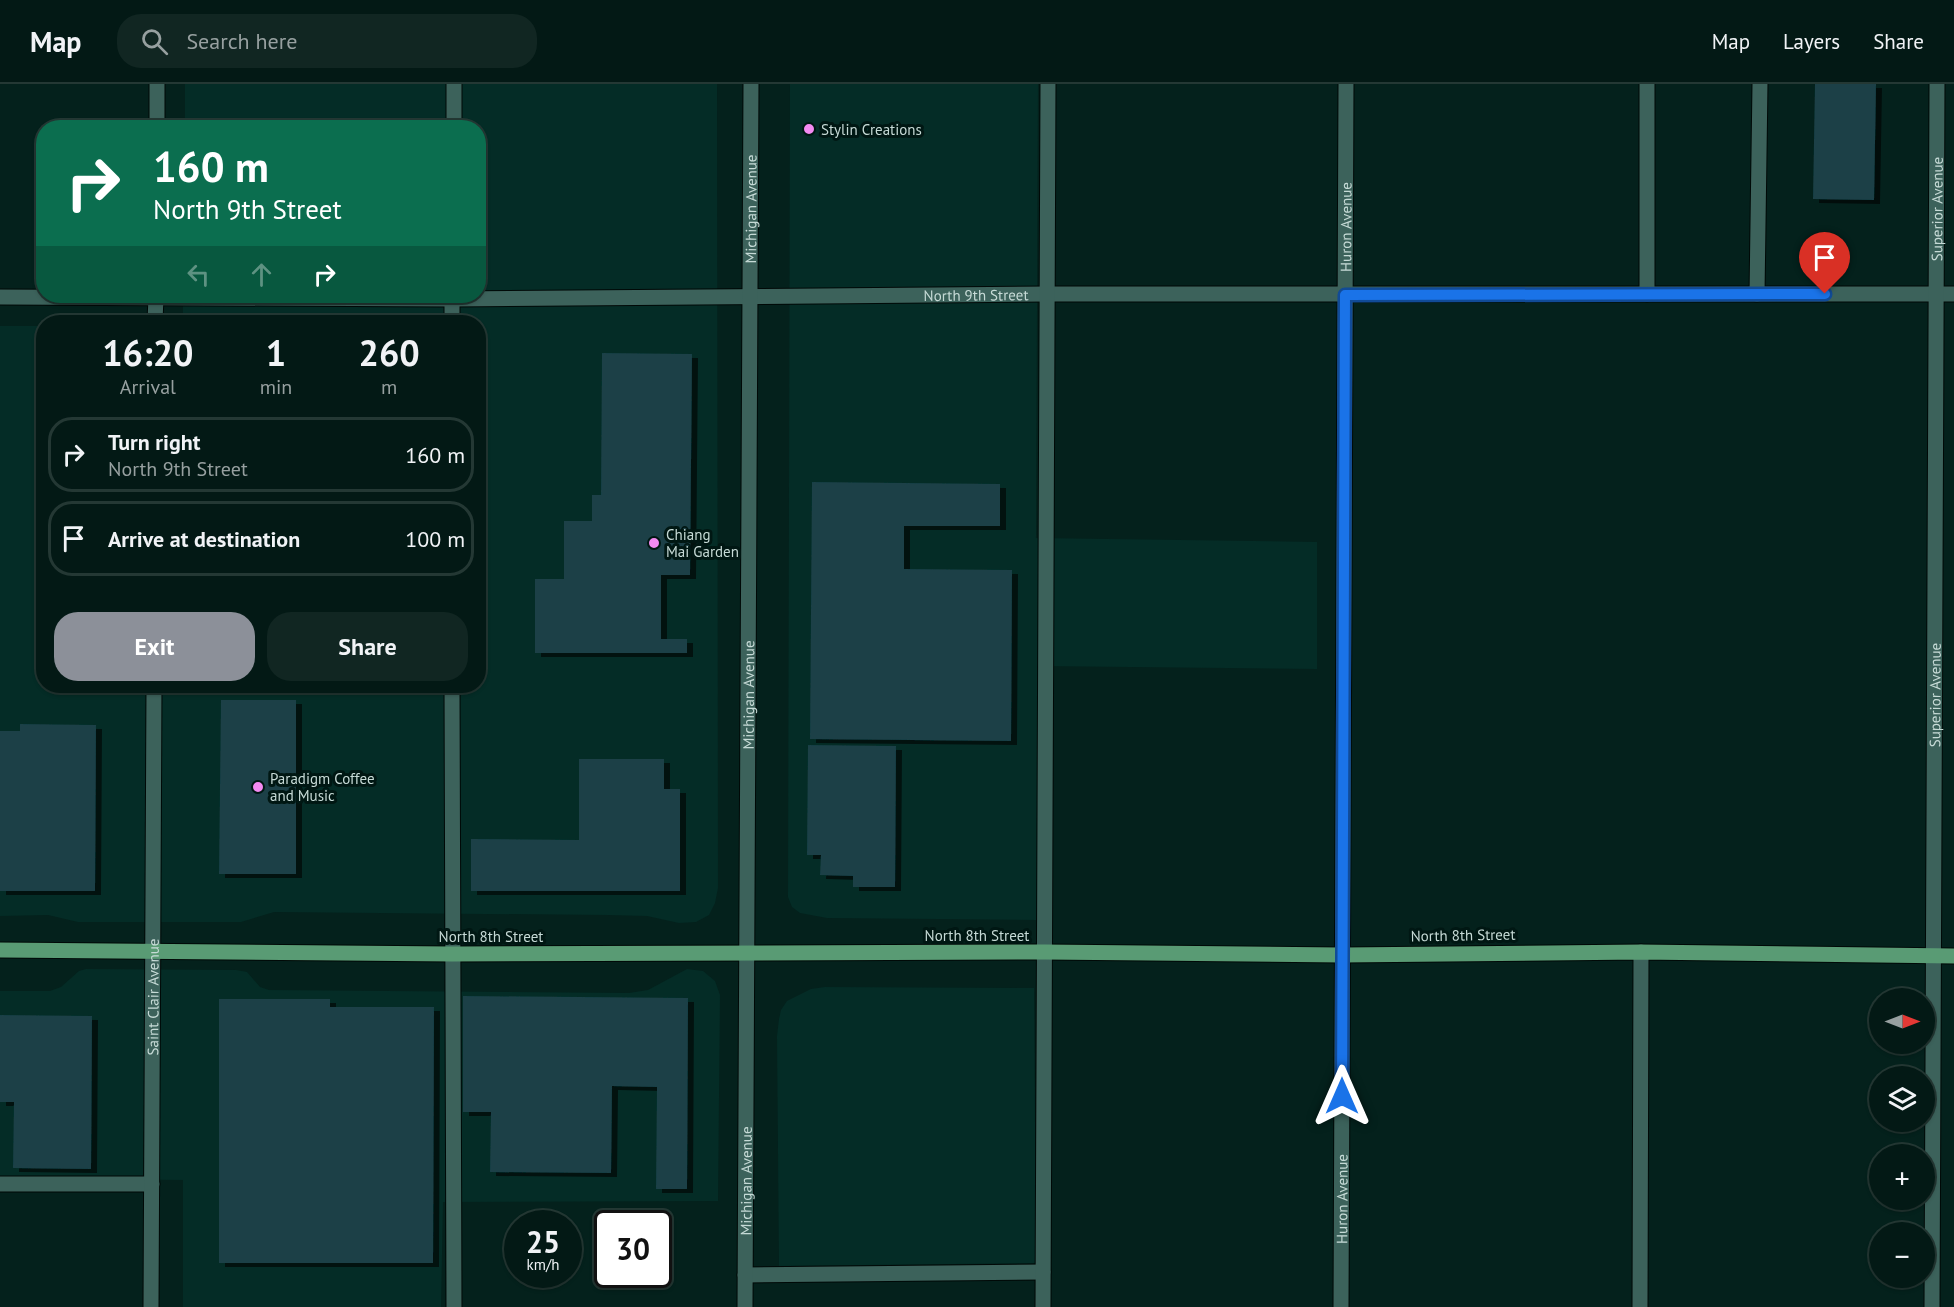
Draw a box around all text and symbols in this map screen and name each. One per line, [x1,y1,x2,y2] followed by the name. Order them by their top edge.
[117,14,537,68] search box
[30,23,81,60] text: Map
[138,25,171,58] icon: search
[186,27,297,55] text: Search here
[1712,28,1750,55] text: Map
[1783,28,1840,55] text: Layers
[1873,28,1924,55] text: Share
[821,120,922,139] place label: Stylin Creations
[802,122,816,136] marker: Stylin Creations
[153,139,269,194] text: 160 m
[54,144,132,222] icon: right
[741,154,760,264] street label: Michigan Avenue
[1927,157,1946,261] street label: Superior Avenue
[1336,182,1355,272] street label: Huron Avenue
[153,192,342,226] text: North 9th Street
[1799,232,1850,294] pin
[1808,241,1841,274] icon: arrive
[182,258,215,291] icon: left
[245,258,278,291] icon: ahead
[308,258,341,291] icon: right
[923,285,1029,305] street label: North 9th Street
[102,329,194,376] text: 16:20
[266,329,286,376] text: 1
[359,329,420,376] text: 260
[120,374,176,400] text: Arrival
[260,374,292,400] text: min
[381,374,397,400] text: m
[108,428,200,456] text: Turn right
[57,438,90,471] icon: right
[405,441,465,469] text: 160 m
[108,456,248,482] text: North 9th Street
[57,522,90,555] icon: arrive
[108,525,300,553] text: Arrive at destination
[405,525,465,553] text: 100 m
[666,525,739,561] place label: Chiang Mai Garden
[647,536,661,550] marker: Chiang Mai Garden
[54,612,255,681] button: Exit
[267,612,468,681] button: Share
[738,640,758,750] street label: Michigan Avenue
[1925,643,1944,747] street label: Superior Avenue
[270,769,375,805] place label: Paradigm Coffee and Music
[251,780,265,794] marker: Paradigm Coffee and Music
[1410,925,1516,945] street label: North 8th Street
[925,926,1029,945] street label: North 8th Street
[439,927,543,946] street label: North 8th Street
[143,939,162,1055] street label: Saint Clair Avenue
[1869,988,1935,1054] north arrow
[1869,988,1935,1288] map controls
[1310,1064,1374,1128] position arrow
[1869,1066,1935,1132] button: layers
[736,1126,755,1236] street label: Michigan Avenue
[1869,1144,1935,1210] button: +
[1332,1154,1351,1244] street label: Huron Avenue
[594,1210,672,1288] speed limit sign: 30
[526,1222,560,1261] text: 25
[1869,1222,1935,1288] button: −
[527,1255,559,1274] text: km/h

